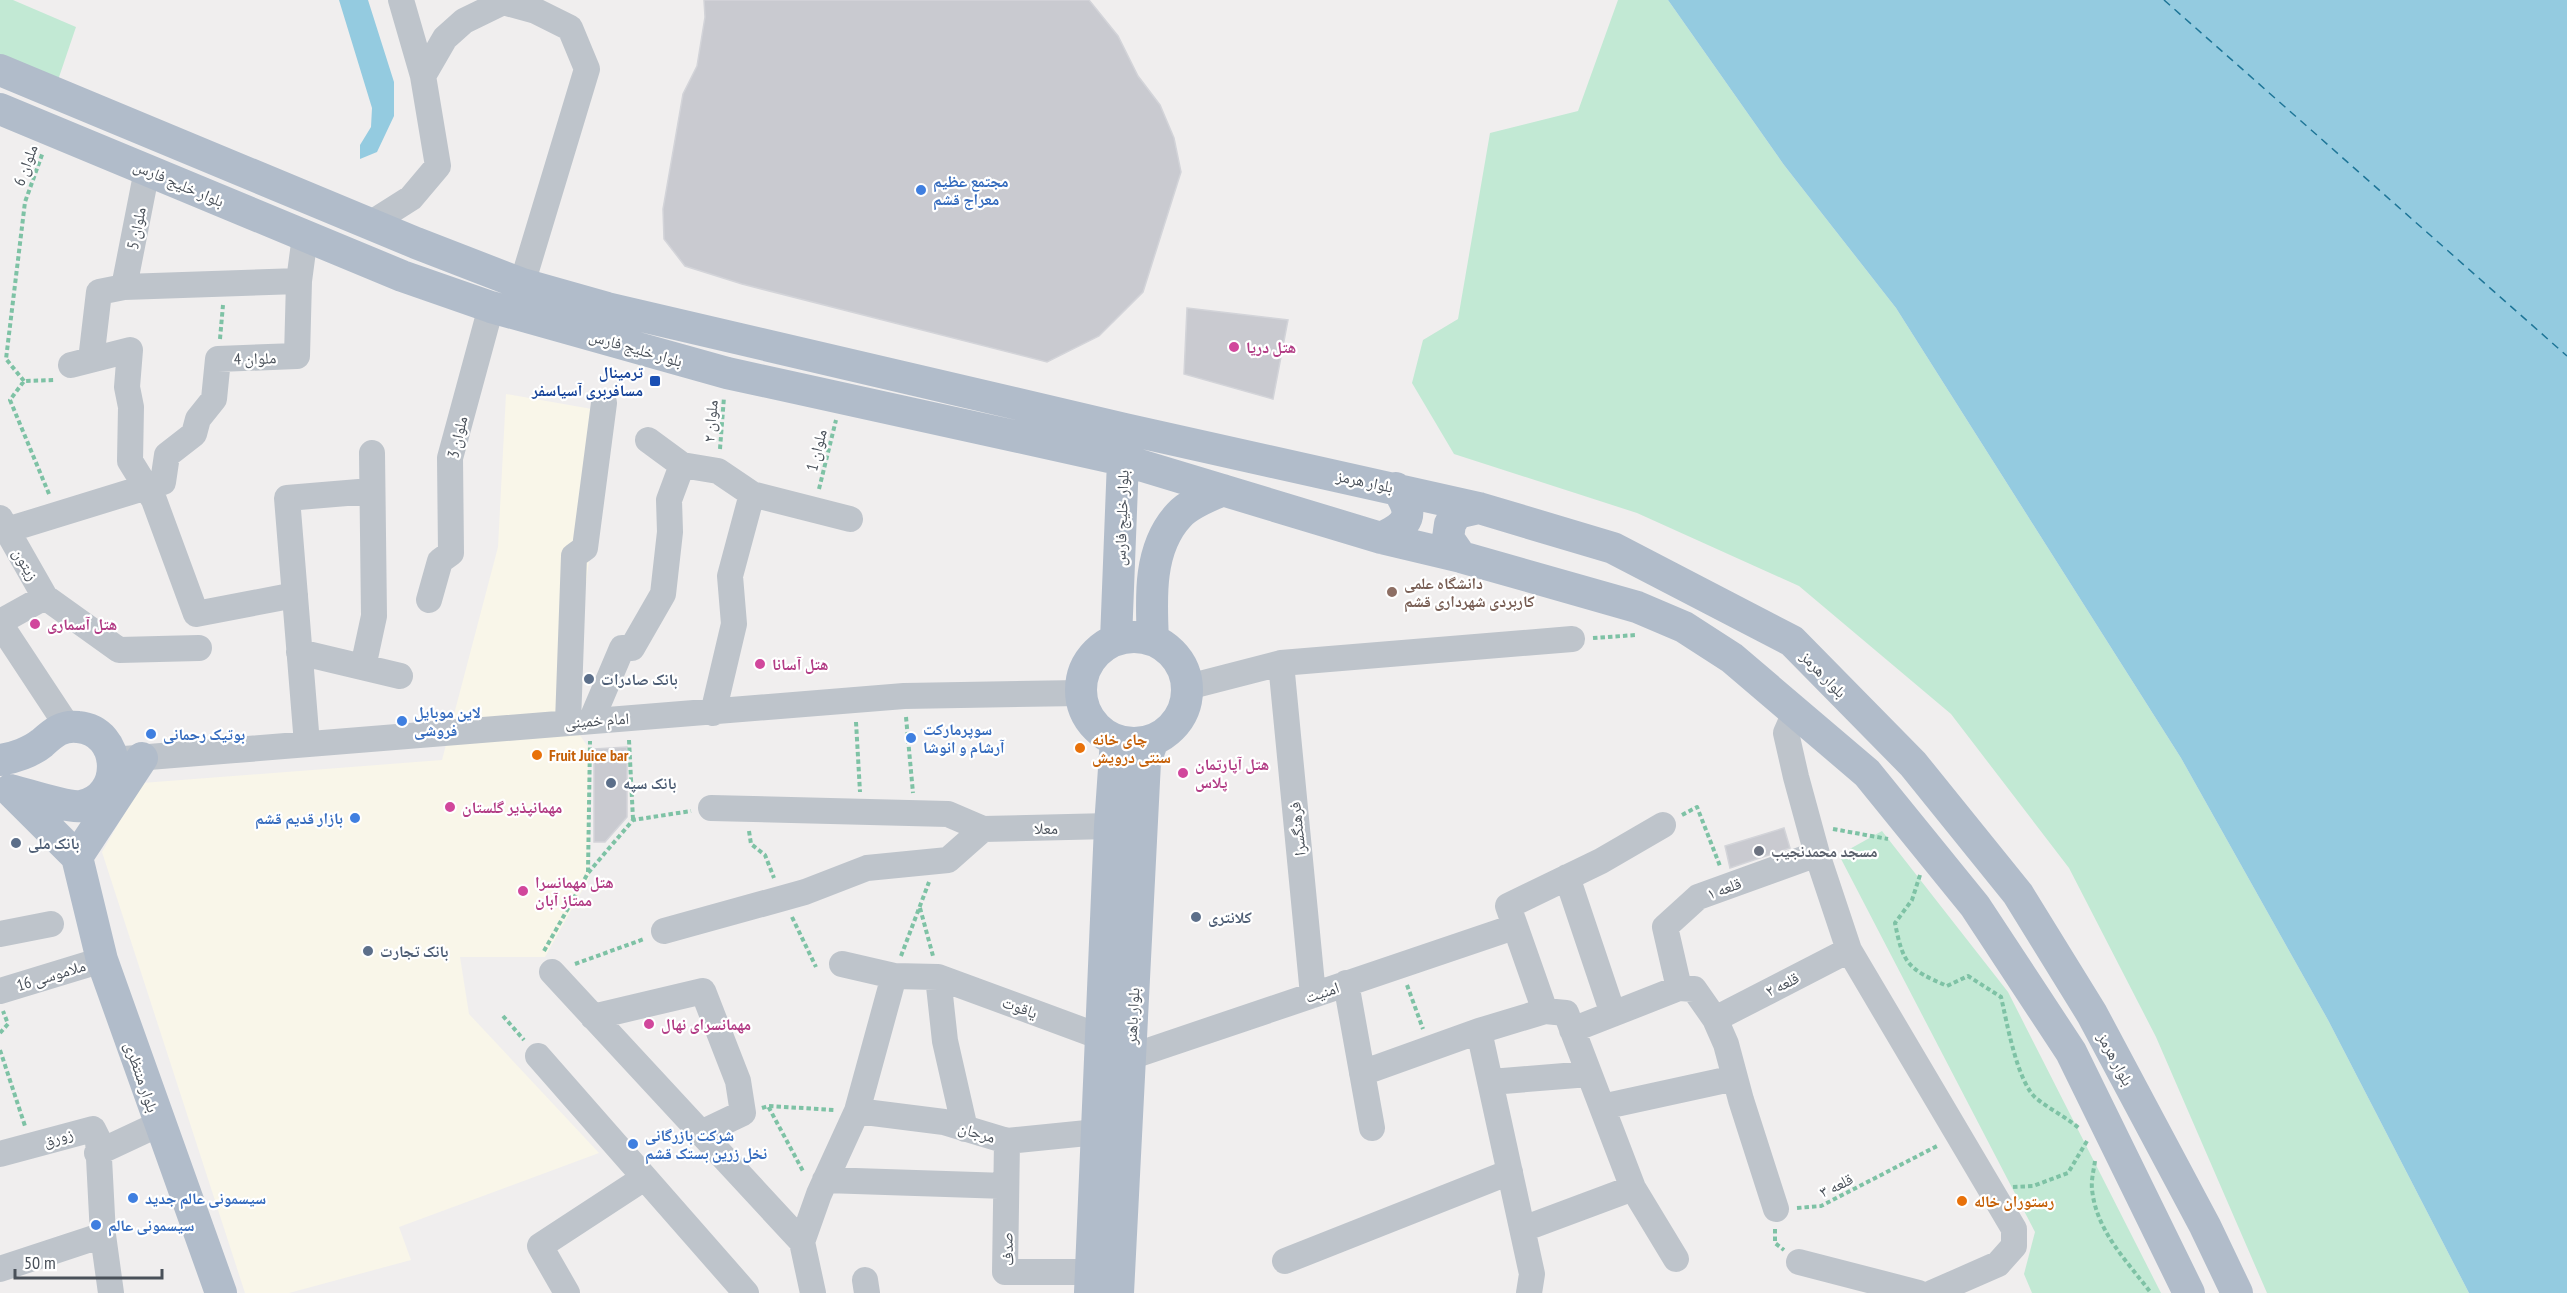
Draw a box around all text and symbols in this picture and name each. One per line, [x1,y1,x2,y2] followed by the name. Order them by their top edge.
[8,142,43,189] street label: ملوان 6
[130,155,227,212] street label: بلوار خلیج فارس
[933,171,1009,211] place label: مجتمع عظیم معراج قشم
[914,183,928,197] marker: مجتمع عظیم معراج قشم
[122,205,151,251] street label: ملوان 5
[587,325,685,372] street label: بلوار خلیج فارس
[1246,337,1296,357] place label: هتل دریا
[1227,340,1241,354] marker: هتل دریا
[233,347,277,370] street label: ملوان 4
[531,362,644,400] place label: ترمینال مسافربری آسیاسفر
[648,374,662,388] marker: ترمینال مسافربری آسیاسفر
[698,399,723,443] street label: ملوان ۲
[442,414,472,460] street label: ملوان 3
[801,427,832,473] street label: ملوان 1
[1334,465,1395,497] street label: بلوار هرمز
[1109,470,1134,566] street label: بلوار خلیج فارس
[8,544,43,584] street label: زیتون
[1404,573,1535,613] place label: دانشگاه علمی کاربردی شهرداری قشم
[1385,585,1399,599] marker: دانشگاه علمی کاربردی شهرداری قشم
[47,614,117,634] place label: هتل آسماری
[28,617,42,631] marker: هتل آسماری
[1796,646,1851,702] street label: بلوار هرمز
[772,654,829,674] place label: هتل آسانا
[753,657,767,671] marker: هتل آسانا
[601,669,678,689] place label: بانک صادرات
[582,672,596,686] marker: بانک صادرات
[414,702,481,740] place label: لاین موبایل فروشی
[564,708,630,733] street label: امام خمینی
[395,714,409,728] marker: لاین موبایل فروشی
[923,719,1005,759] place label: سوپرمارکت آرشام و انوشا
[163,724,245,744] place label: بوتیک رحمانی
[144,727,158,741] marker: بوتیک رحمانی
[1092,729,1171,767] place label: چای خانه سنتی درویش
[904,731,918,745] marker: سوپرمارکت آرشام و انوشا
[1073,741,1087,755] marker: چای خانه سنتی درویش
[549,745,629,765] place label: Fruit Juice bar
[530,748,544,762] marker: Fruit Juice bar
[1195,754,1269,792] place label: هتل آپارتمان پلاس
[1176,766,1190,780] marker: هتل آپارتمان پلاس
[623,773,676,793] place label: بانک سپه
[604,776,618,790] marker: بانک سپه
[462,797,562,817] place label: مهمانپذیر گلستان
[443,800,457,814] marker: مهمانپذیر گلستان
[1284,801,1310,857] street label: فرهنگسرا
[255,808,343,830] place label: بازار قدیم قشم
[348,811,362,825] marker: بازار قدیم قشم
[1034,818,1058,838] street label: معلا
[28,833,80,853] place label: بانک ملی
[9,836,23,850] marker: بانک ملی
[1771,841,1877,861] place label: مسجد محمدنجیب
[1752,844,1766,858] marker: مسجد محمدنجیب
[535,872,614,910] place label: هتل مهمانسرا ممتاز آبان
[1704,873,1744,903] street label: قلعه ۱
[516,884,530,898] marker: هتل مهمانسرا ممتاز آبان
[1208,907,1252,927] place label: کلانتری
[1189,910,1203,924] marker: کلانتری
[380,941,449,961] place label: بانک تجارت
[361,944,375,958] marker: بانک تجارت
[14,955,88,996] street label: ملاموسی 16
[1762,967,1802,1001] street label: قلعه ۲
[1302,977,1342,1007] street label: امنیت
[1120,987,1143,1046] street label: بلوار باهنر
[1000,991,1040,1023] street label: یاقوت
[661,1014,751,1034] place label: مهمانسرای نهال
[642,1017,656,1031] marker: مهمانسرای نهال
[2093,1028,2138,1089] street label: بلوار هرمز
[120,1039,163,1115] street label: بلوار منتظری
[956,1117,998,1148] street label: مرجان
[41,1123,76,1152] street label: زورق
[645,1125,767,1165] place label: شرکت بازرگانی نخل زرین بستک قشم
[626,1137,640,1151] marker: شرکت بازرگانی نخل زرین بستک قشم
[1816,1168,1856,1202] street label: قلعه ۳
[145,1188,266,1210] place label: سیسمونی عالم جدید
[126,1191,140,1205] marker: سیسمونی عالم جدید
[1974,1191,2054,1211] place label: رستوران خاله
[1955,1194,1969,1208] marker: رستوران خاله
[108,1215,194,1237] place label: سیسمونی عالم
[89,1218,103,1232] marker: سیسمونی عالم
[996,1232,1018,1266] street label: صدف
[15,1242,162,1280] scale bar
[24,1251,56,1274] text: 50 m

